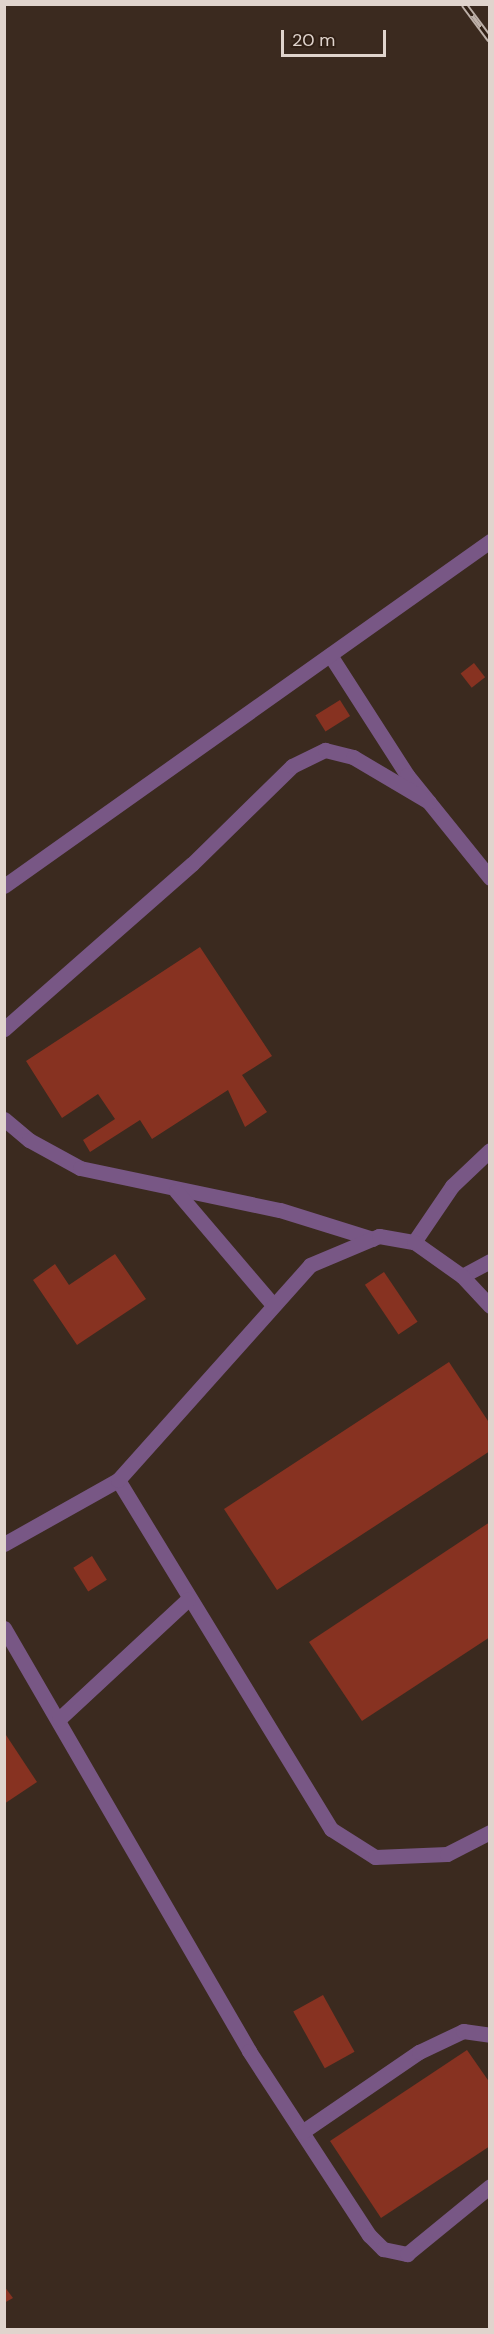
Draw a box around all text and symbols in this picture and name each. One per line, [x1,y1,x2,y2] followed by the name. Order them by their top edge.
[284,18,389,56] scale bar
[292,28,335,52] text: 20 m

